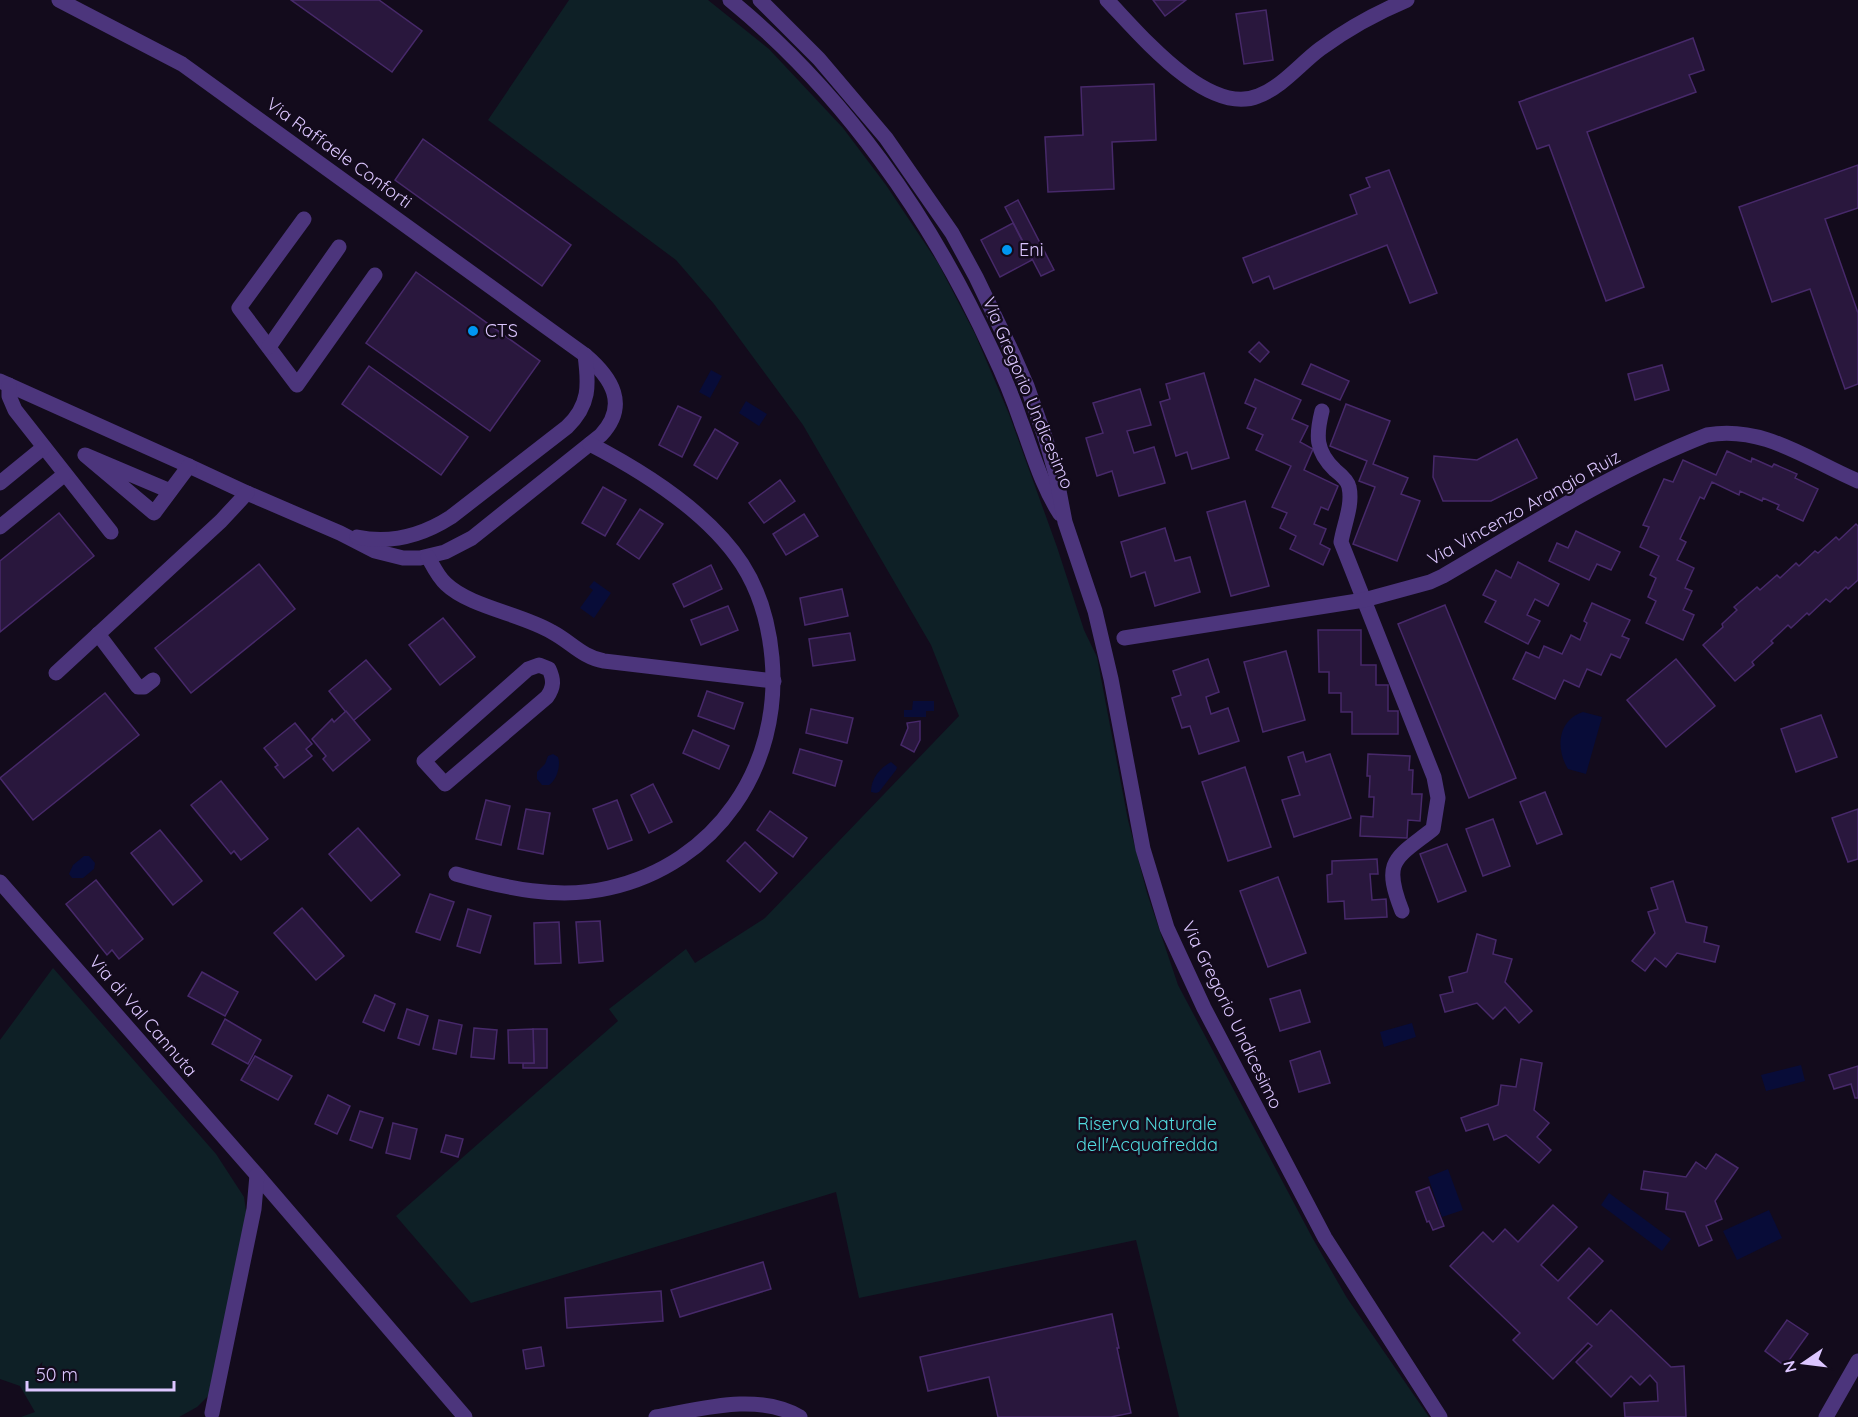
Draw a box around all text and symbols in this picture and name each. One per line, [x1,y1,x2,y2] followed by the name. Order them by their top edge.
[262,92,417,213] street label: Via Raffaele Conforti
[1019,238,1043,261] place label: Eni
[1000,243,1014,257] marker: Eni
[978,293,1079,492] street label: Via Gregorio Undicesimo
[485,319,518,342] place label: CTS
[466,324,480,338] marker: CTS
[1423,445,1624,570] street label: Via Vincenzo Arangio Ruiz
[1177,917,1288,1112] street label: Via Gregorio Undicesimo
[84,950,202,1081] street label: Via di Val Cannuta
[1076,1112,1218,1156] park label: Riserva Naturale dell'Acquafredda
[1774,1333,1834,1393] north arrow
[27,1354,174,1392] scale bar
[1778,1359,1801,1375] text: N
[36,1363,78,1386] text: 50 m

